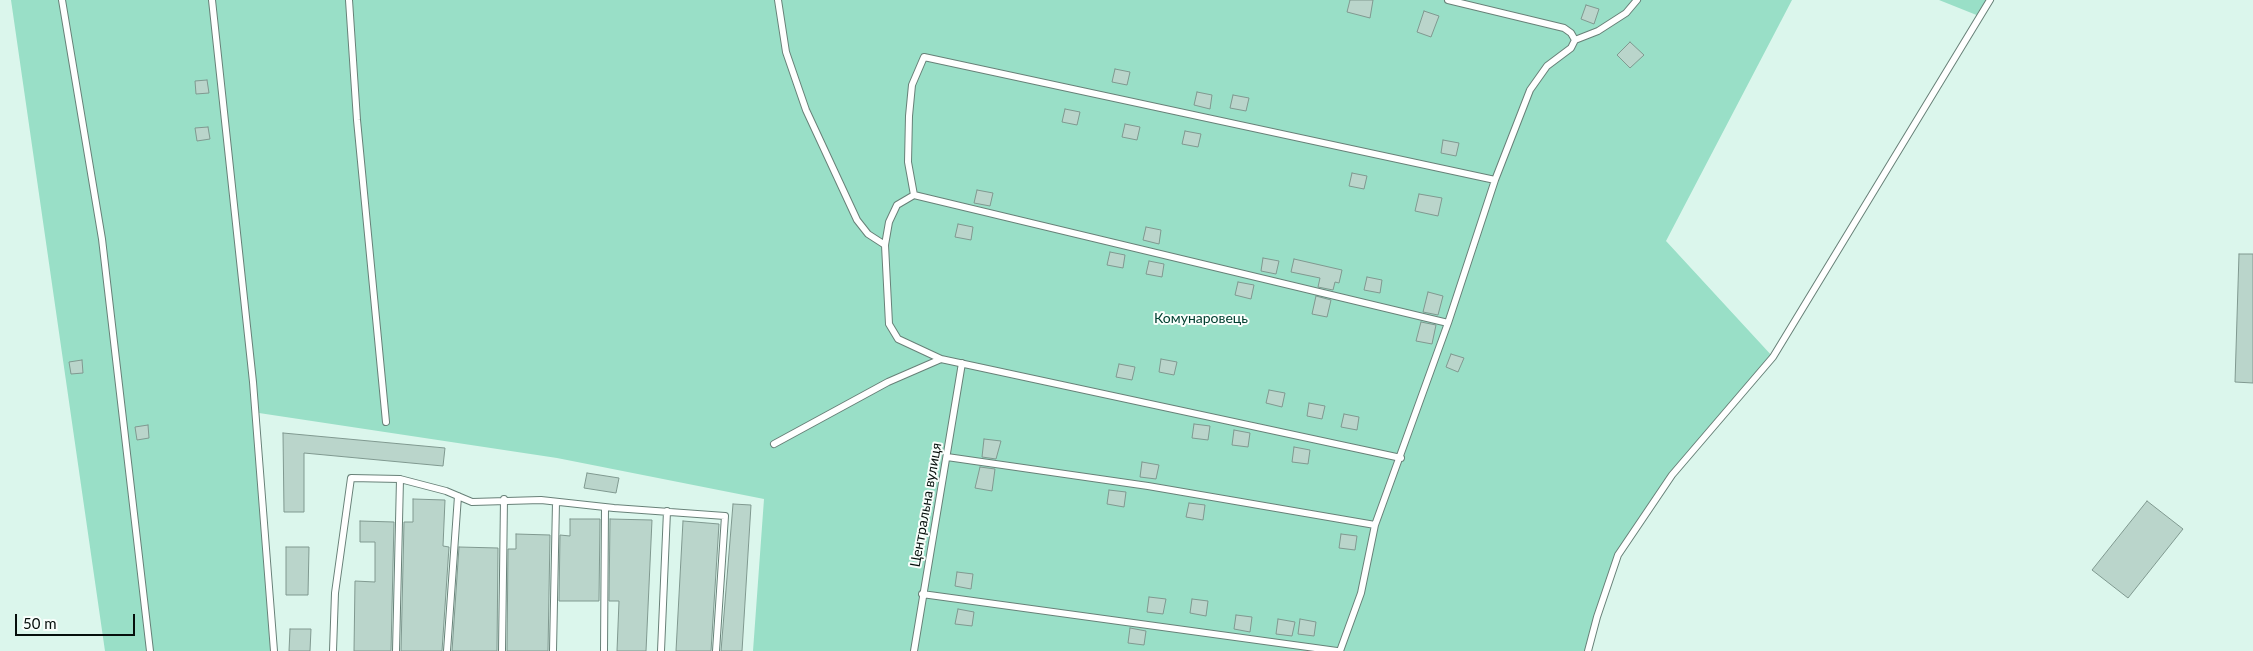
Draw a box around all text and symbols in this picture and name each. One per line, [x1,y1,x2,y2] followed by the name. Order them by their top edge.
[1154,310,1248,326] park label: Комунаровець
[907,442,945,568] street label: Центральна вулиця
[18,604,138,636] scale bar
[23,614,57,632] text: 50 m

